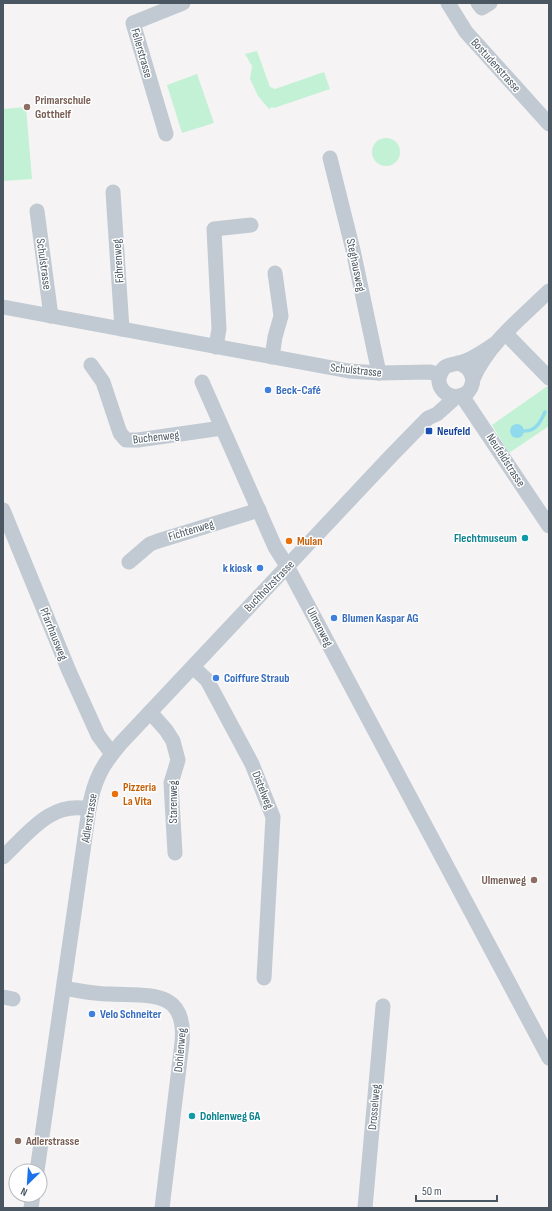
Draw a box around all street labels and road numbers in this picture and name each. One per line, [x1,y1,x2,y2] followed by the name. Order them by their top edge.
[127,27,156,80] street label: Fellerstrasse
[467,35,524,96] street label: Bostudenstrasse
[343,237,368,293] street label: Steghausweg
[32,238,55,291] street label: Schulstrasse
[109,238,128,283] street label: Föhrenweg
[330,360,382,381] street label: Schulstrasse
[132,428,180,447] street label: Buchenweg
[483,431,528,490] street label: Neufeldstrasse
[167,516,216,544] street label: Fichtenweg
[241,557,298,615] street label: Buchholzstrasse
[303,605,336,650] street label: Ulmenweg
[36,606,71,663] street label: Pfarrhausweg
[248,769,277,811] street label: Distelweg
[166,780,181,823] street label: Starenweg
[78,792,101,845] street label: Adlerstrasse
[171,1027,190,1073] street label: Dohlenweg
[365,1083,384,1131] street label: Drosselweg

